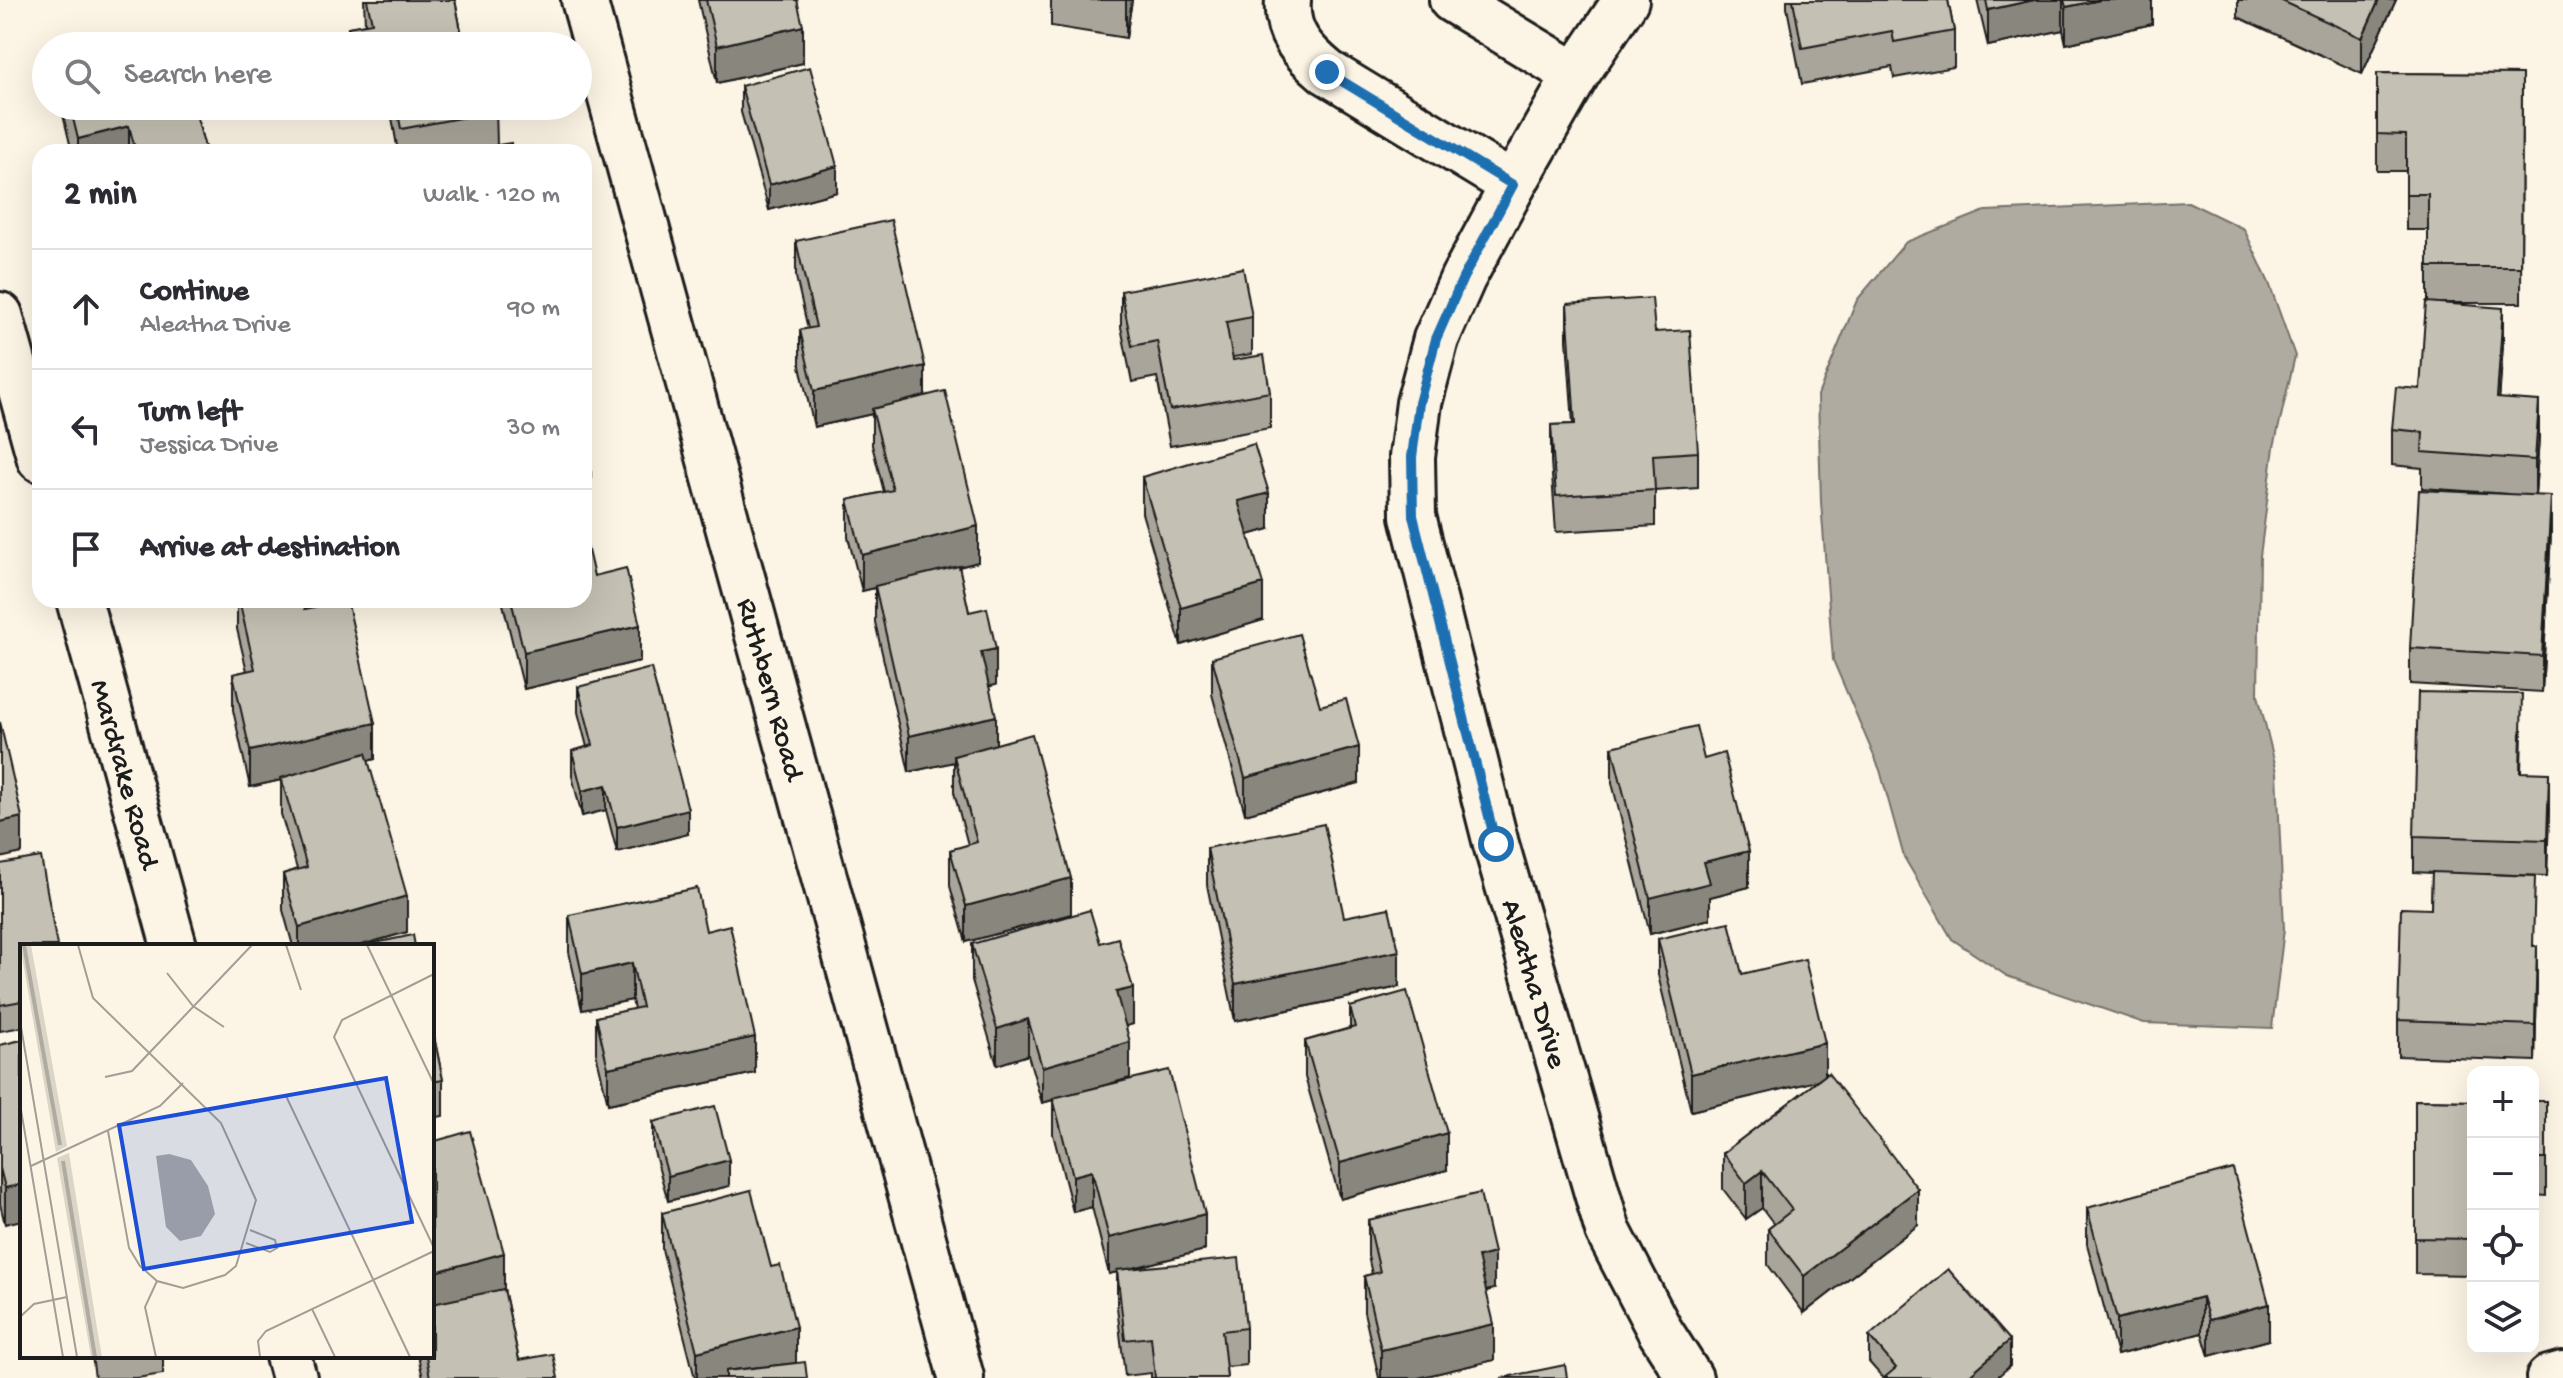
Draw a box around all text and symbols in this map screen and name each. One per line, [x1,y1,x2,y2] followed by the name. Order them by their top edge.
[32,32,592,120] search box
[60,54,104,98] icon: search
[1309,54,1345,90] route end
[124,59,272,94] text: Search here
[64,176,136,216] text: 2 min
[423,181,560,212] text: Walk · 120 m
[140,276,249,311] text: Continue
[64,287,108,331] icon: ahead
[508,294,560,325] text: 90 m
[140,311,291,342] text: Aleatha Drive
[140,396,241,431] text: Turn left
[64,407,108,451] icon: left
[507,414,560,445] text: 30 m
[140,431,278,462] text: Jessica Drive
[64,527,108,571] icon: arrive
[140,532,400,567] text: Arrive at destination
[727,595,810,787] street label: Ruthbern Road
[80,676,166,876] street label: Mardrake Road
[1478,826,1514,862] route start
[1491,896,1573,1073] street label: Aleatha Drive
[20,944,434,1358] inset map
[2467,1066,2539,1354] map controls
[2467,1066,2539,1138] button: +
[2467,1138,2539,1210] button: −
[2467,1210,2539,1282] button: locate
[2467,1282,2539,1354] button: layers

